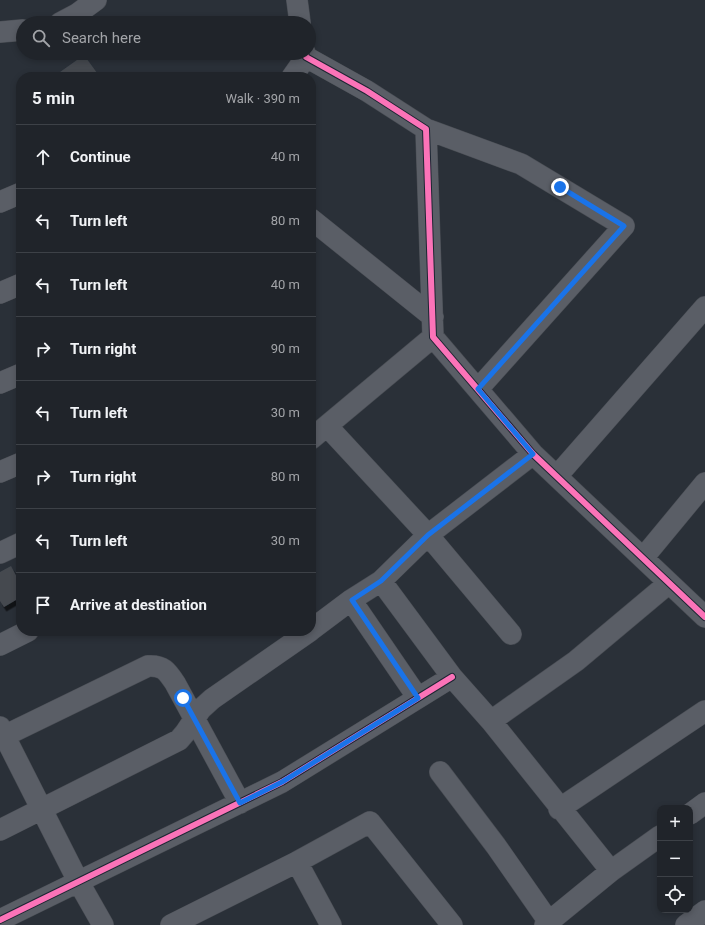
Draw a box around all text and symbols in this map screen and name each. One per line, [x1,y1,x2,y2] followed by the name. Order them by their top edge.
[16,16,316,60] search box
[30,27,52,49] icon: search
[62,29,141,47] text: Search here
[32,88,75,108] text: 5 min
[225,91,300,106] text: Walk · 390 m
[32,146,54,168] icon: ahead
[70,148,131,166] text: Continue
[271,149,300,164] text: 40 m
[551,178,569,196] route end
[32,210,54,232] icon: left
[70,212,127,230] text: Turn left
[271,213,300,228] text: 80 m
[32,274,54,296] icon: left
[70,276,127,294] text: Turn left
[271,277,300,292] text: 40 m
[32,338,54,360] icon: right
[70,340,136,358] text: Turn right
[271,341,300,356] text: 90 m
[32,402,54,424] icon: left
[70,404,127,422] text: Turn left
[271,405,300,420] text: 30 m
[32,466,54,488] icon: right
[70,468,136,486] text: Turn right
[271,469,300,484] text: 80 m
[32,530,54,552] icon: left
[70,532,127,550] text: Turn left
[271,533,300,548] text: 30 m
[32,594,54,616] icon: arrive
[70,596,207,614] text: Arrive at destination
[174,689,192,707] route start
[657,805,693,913] map controls
[657,805,693,841] button: +
[657,841,693,877] button: −
[657,877,693,913] button: locate

